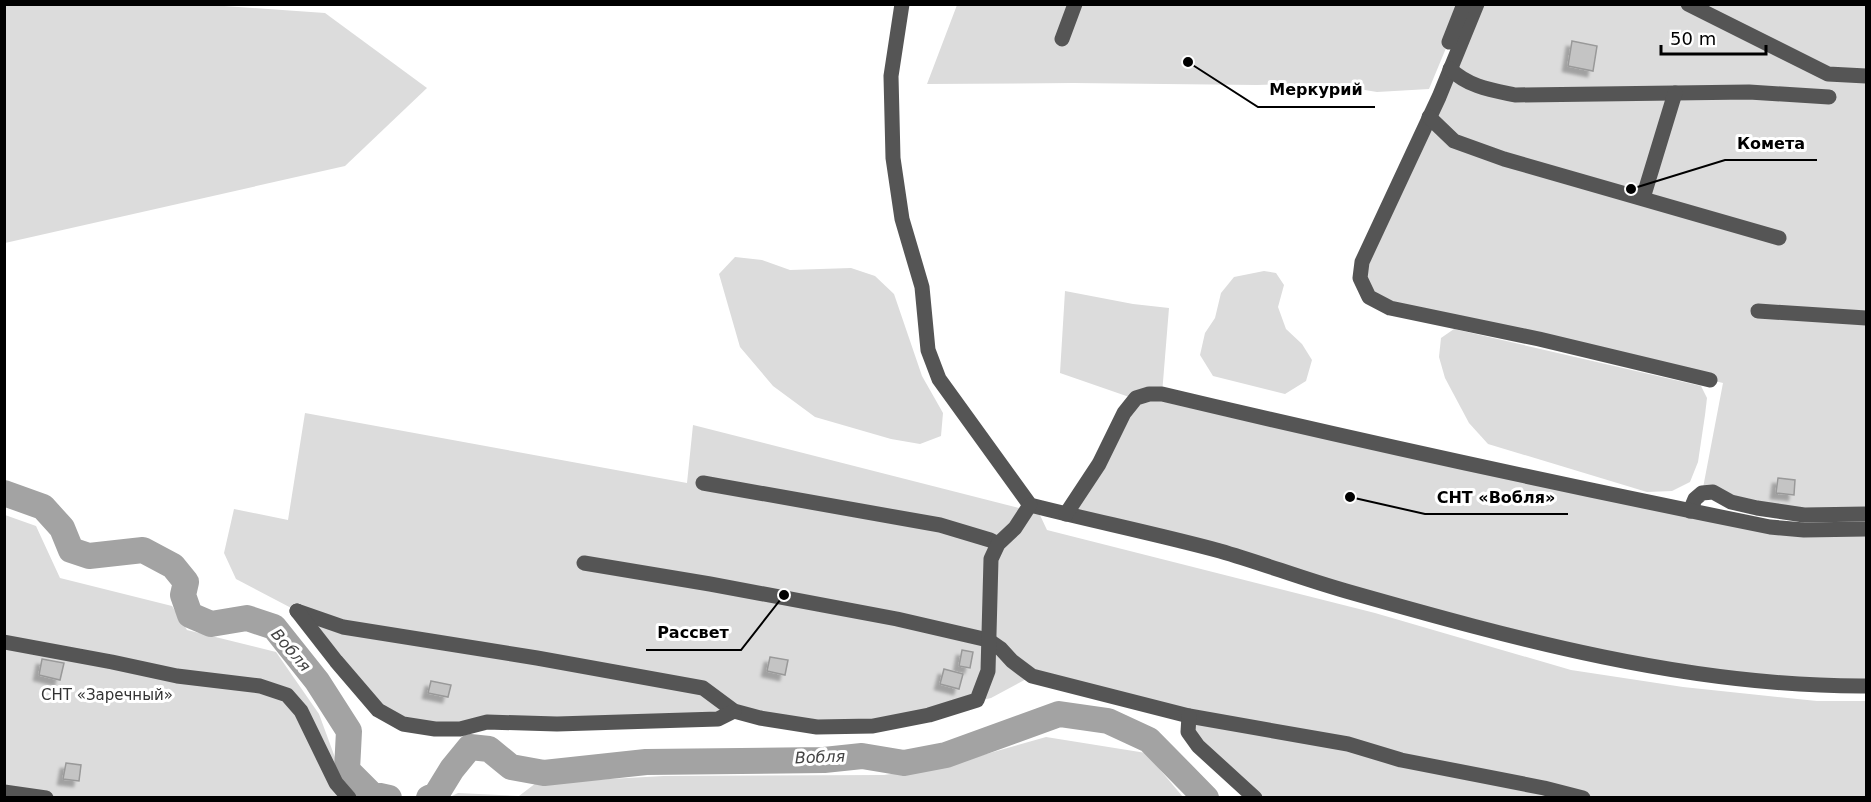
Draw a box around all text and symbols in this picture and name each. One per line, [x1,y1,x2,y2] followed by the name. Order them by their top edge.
[1661,18,1766,56] scale bar
[1670,28,1716,49] text: 50 m
[1258,73,1375,107] callout: Меркурий
[1269,80,1363,99] text: Меркурий
[1725,126,1817,160] callout: Комета
[1737,134,1805,153] text: Комета
[1425,480,1568,514] callout: СНТ «Вобля»
[1437,488,1555,507] text: СНТ «Вобля»
[646,616,741,650] callout: Рассвет
[657,623,730,642] text: Рассвет
[267,625,315,676] water label: Вобля
[41,686,173,704] park label: СНТ «Заречный»
[794,747,846,767] water label: Вобля

